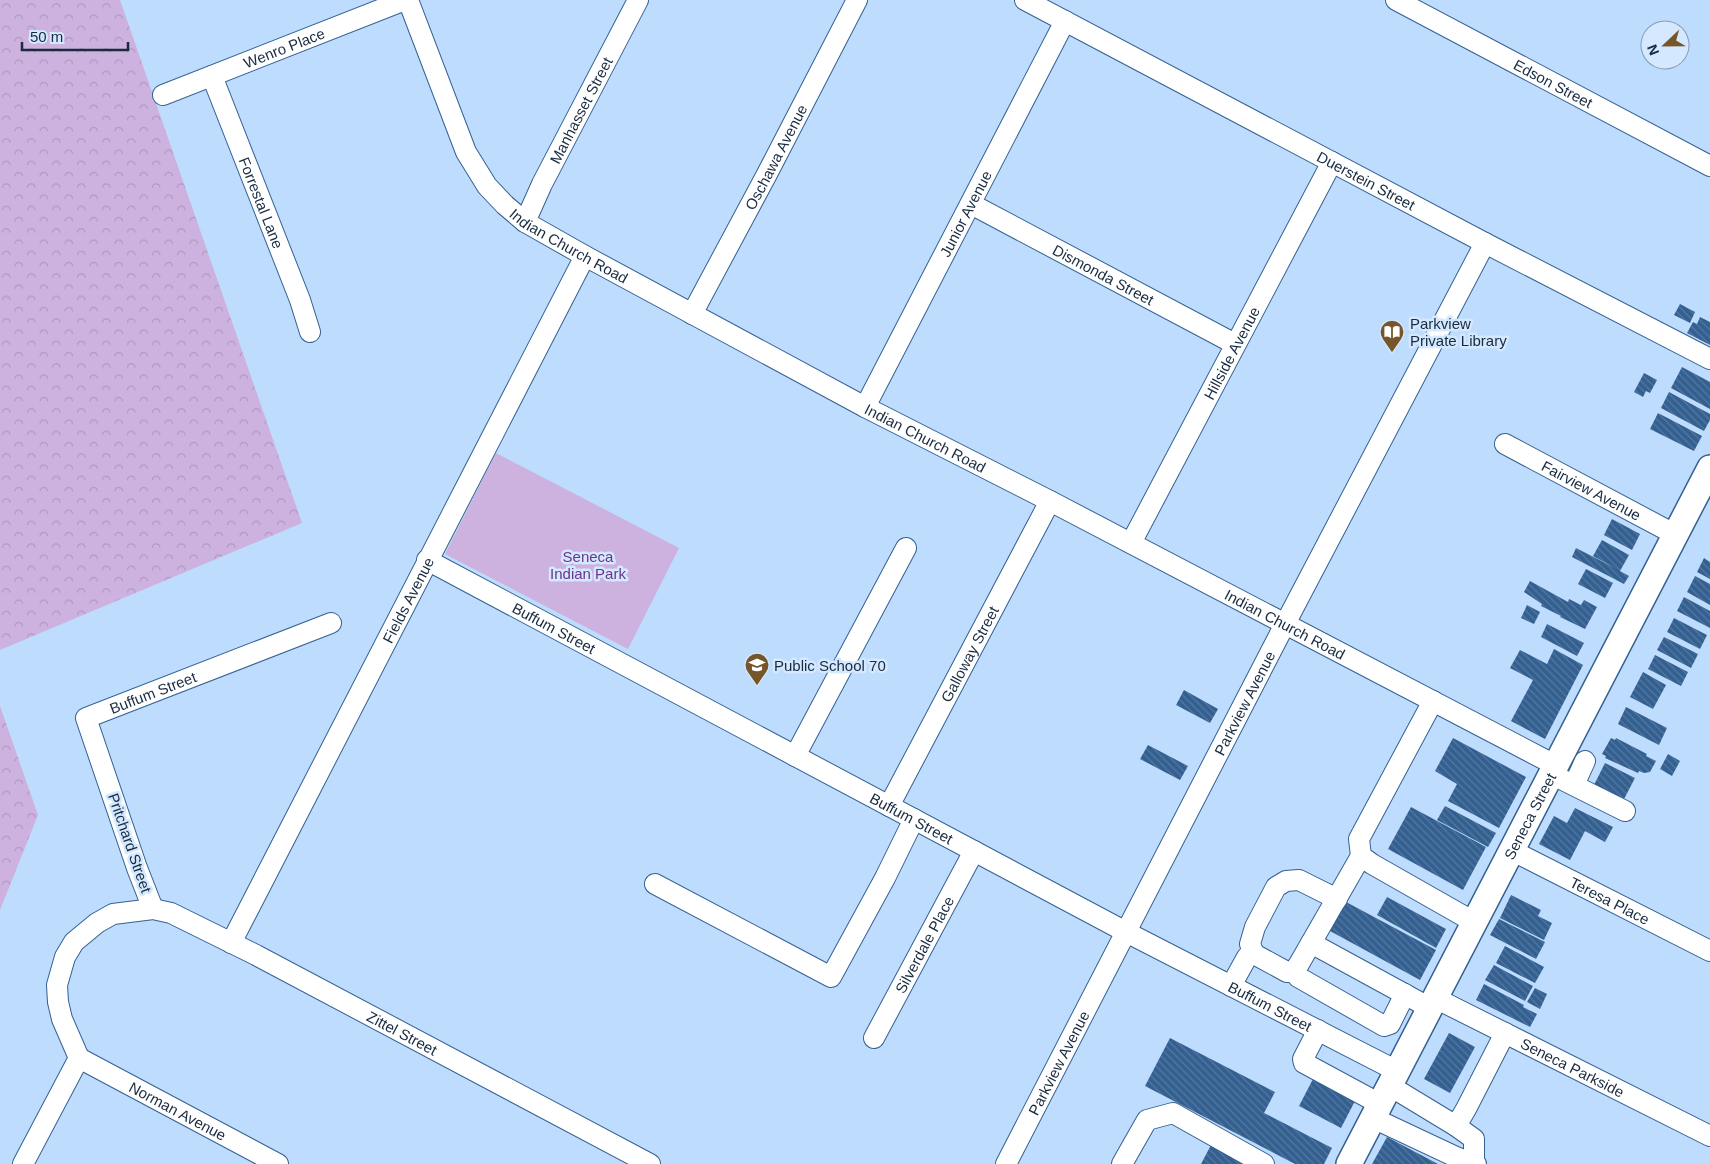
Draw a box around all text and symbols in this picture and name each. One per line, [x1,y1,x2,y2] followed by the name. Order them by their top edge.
[22,20,129,52] scale bar
[1640,20,1690,70] north arrow
[241,24,327,71] street label: Wenro Place
[30,28,63,45] text: 50 m
[1644,42,1662,58] text: N
[546,53,616,166] street label: Manhasset Street
[1511,55,1596,111] street label: Edson Street
[741,101,810,212] street label: Oschawa Avenue
[1314,147,1419,214] street label: Duerstein Street
[236,154,287,251] street label: Forrestal Lane
[936,167,995,259] street label: Junior Avenue
[507,205,631,286] street label: Indian Church Road
[1050,241,1158,308] street label: Dismonda Street
[1200,304,1263,402] street label: Hillside Avenue
[1410,315,1507,349] place label: Parkview Private Library
[1379,319,1405,353] library icon: Parkview Private Library
[862,400,989,476] street label: Indian Church Road
[1539,457,1644,523] street label: Fairview Avenue
[550,548,626,582] park label: Seneca Indian Park
[379,554,437,646] street label: Fields Avenue
[1222,585,1348,662] street label: Indian Church Road
[510,599,599,657] street label: Buffum Street
[937,602,1002,705] street label: Galloway Street
[1210,648,1278,758] street label: Parkview Avenue
[744,652,770,686] school or university icon: Public School 70
[774,657,886,674] place label: Public School 70
[107,667,199,717] street label: Buffum Street
[1500,769,1559,862] street label: Seneca Street
[867,789,957,847] street label: Buffum Street
[105,791,155,896] street label: Pritchard Street
[1567,873,1653,927] street label: Teresa Place
[891,893,957,996] street label: Silverdale Place
[1226,978,1316,1035] street label: Buffum Street
[364,1007,441,1058] street label: Zittel Street
[1024,1008,1092,1118] street label: Parkview Avenue
[1518,1034,1627,1100] street label: Seneca Parkside
[126,1078,229,1143] street label: Norman Avenue

